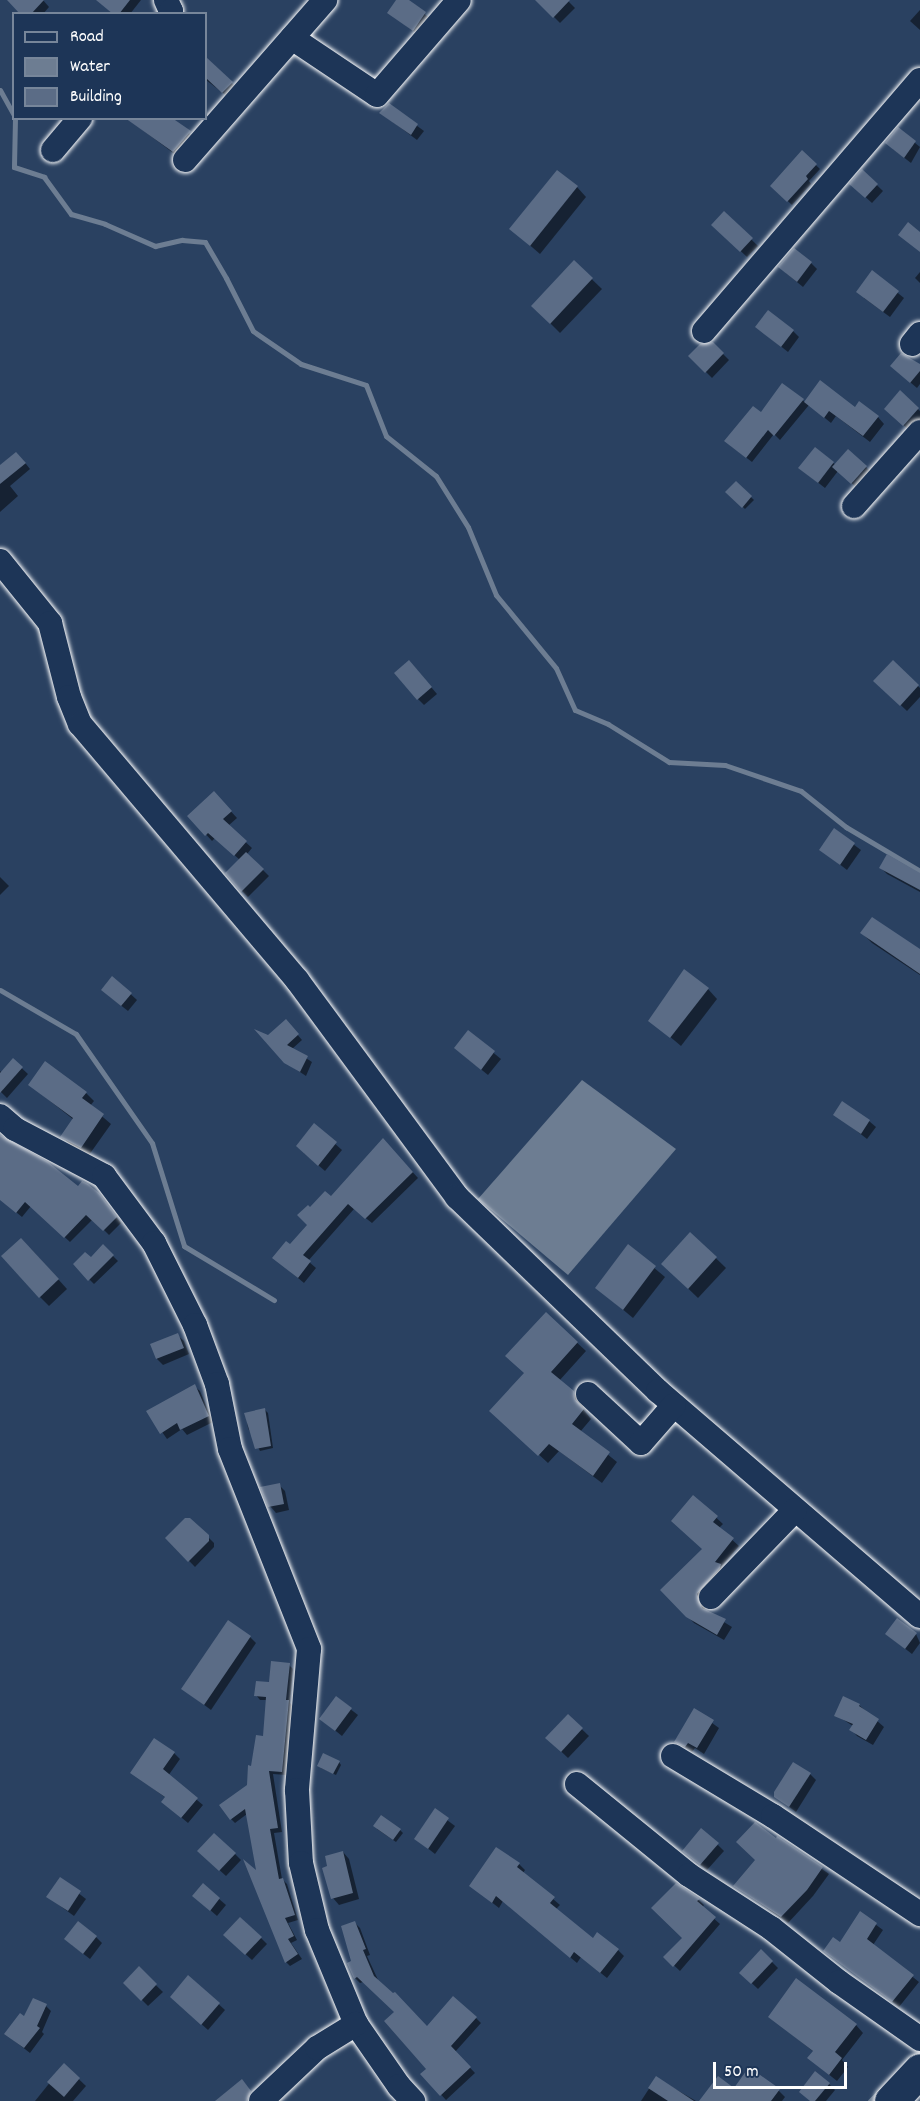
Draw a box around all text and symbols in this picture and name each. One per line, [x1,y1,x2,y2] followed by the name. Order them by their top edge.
[12,12,207,120] legend
[70,25,104,50] text: Road
[70,55,110,80] text: Water
[70,85,122,110] text: Building
[716,2050,850,2088] scale bar
[724,2060,759,2085] text: 50 m

